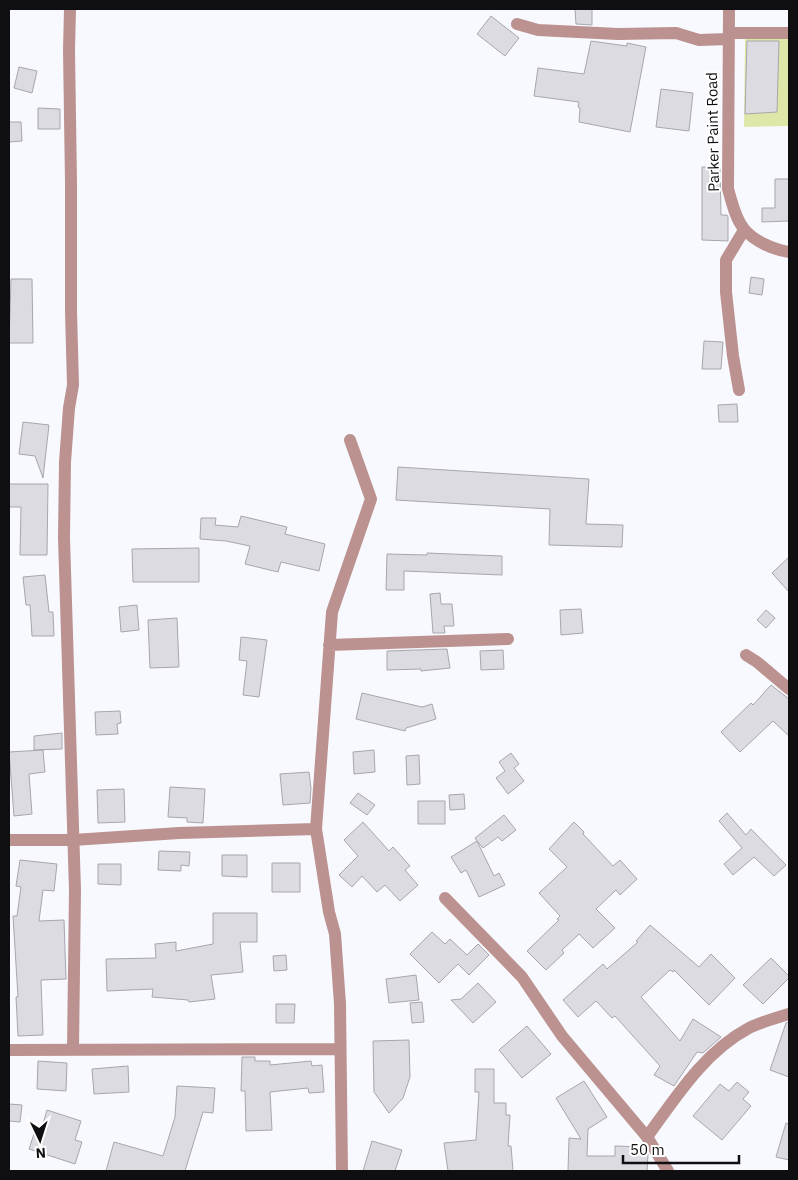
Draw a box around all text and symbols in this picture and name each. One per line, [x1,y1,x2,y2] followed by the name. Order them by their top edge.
[702,72,723,192] street label: Parker Paint Road
[15,1115,65,1165] north arrow
[623,1132,739,1164] scale bar
[630,1140,665,1159] text: 50 m
[35,1144,47,1162] text: N

